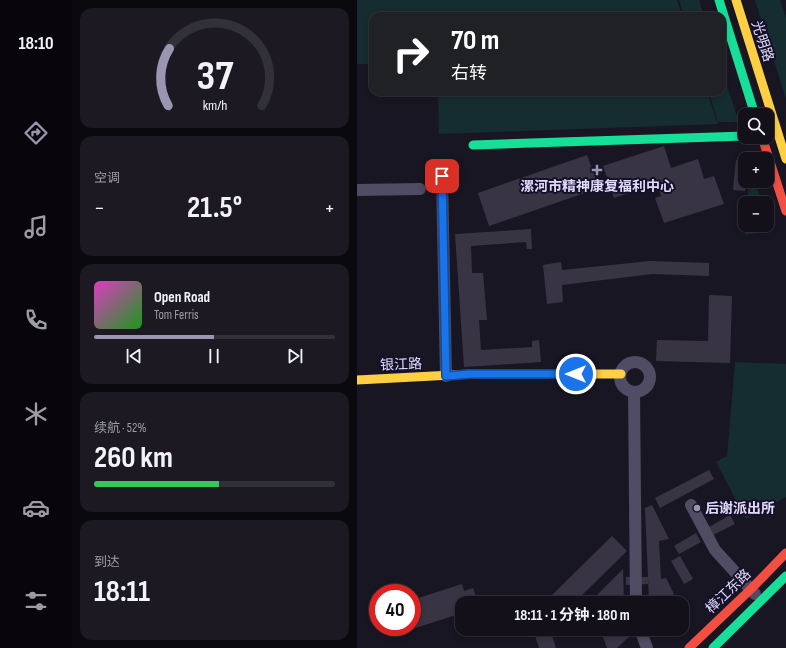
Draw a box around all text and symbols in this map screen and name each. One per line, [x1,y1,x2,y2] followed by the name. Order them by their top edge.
[748,19,777,64] street label: 光明路
[451,24,499,57] text: 70 m
[385,28,437,80] icon: right
[18,33,54,54] text: 18:10
[196,52,234,101] text: 37
[451,63,487,84] text: 右转
[202,97,227,114] text: km/h
[738,108,774,232] map controls
[738,108,774,144] button: search
[22,119,50,147] icon: directions
[738,152,774,188] button: +
[425,159,459,193] pin
[591,164,603,176] marker: 漯河市精神康复福利中心
[431,165,453,187] icon: arrive
[94,170,120,186] text: 空调
[520,178,674,195] place label: 漯河市精神康复福利中心
[187,190,242,226] text: 21.5°
[94,195,105,222] text: −
[324,195,335,222] text: +
[738,196,774,232] button: −
[22,213,50,241] icon: music
[154,288,210,307] text: Open Road
[22,306,50,334] icon: phone
[154,307,199,323] text: Tom Ferris
[123,345,145,367] icon: previous
[203,345,225,367] icon: pause
[284,345,306,367] icon: next
[555,353,597,395] position arrow
[380,355,422,374] street label: 银江路
[22,400,50,428] icon: climate
[94,420,147,436] text: 续航 · 52%
[94,440,173,476] text: 260 km
[22,494,50,522] icon: car
[705,500,775,517] place label: 后谢派出所
[692,503,702,513] marker: 后谢派出所
[94,554,120,570] text: 到达
[702,566,754,617] street label: 樟江东路
[94,574,150,610] text: 18:11
[369,584,421,636] speed limit sign: 40
[22,587,50,615] icon: filters
[514,606,630,625] text: 18:11 · 1 分钟 · 180 m

